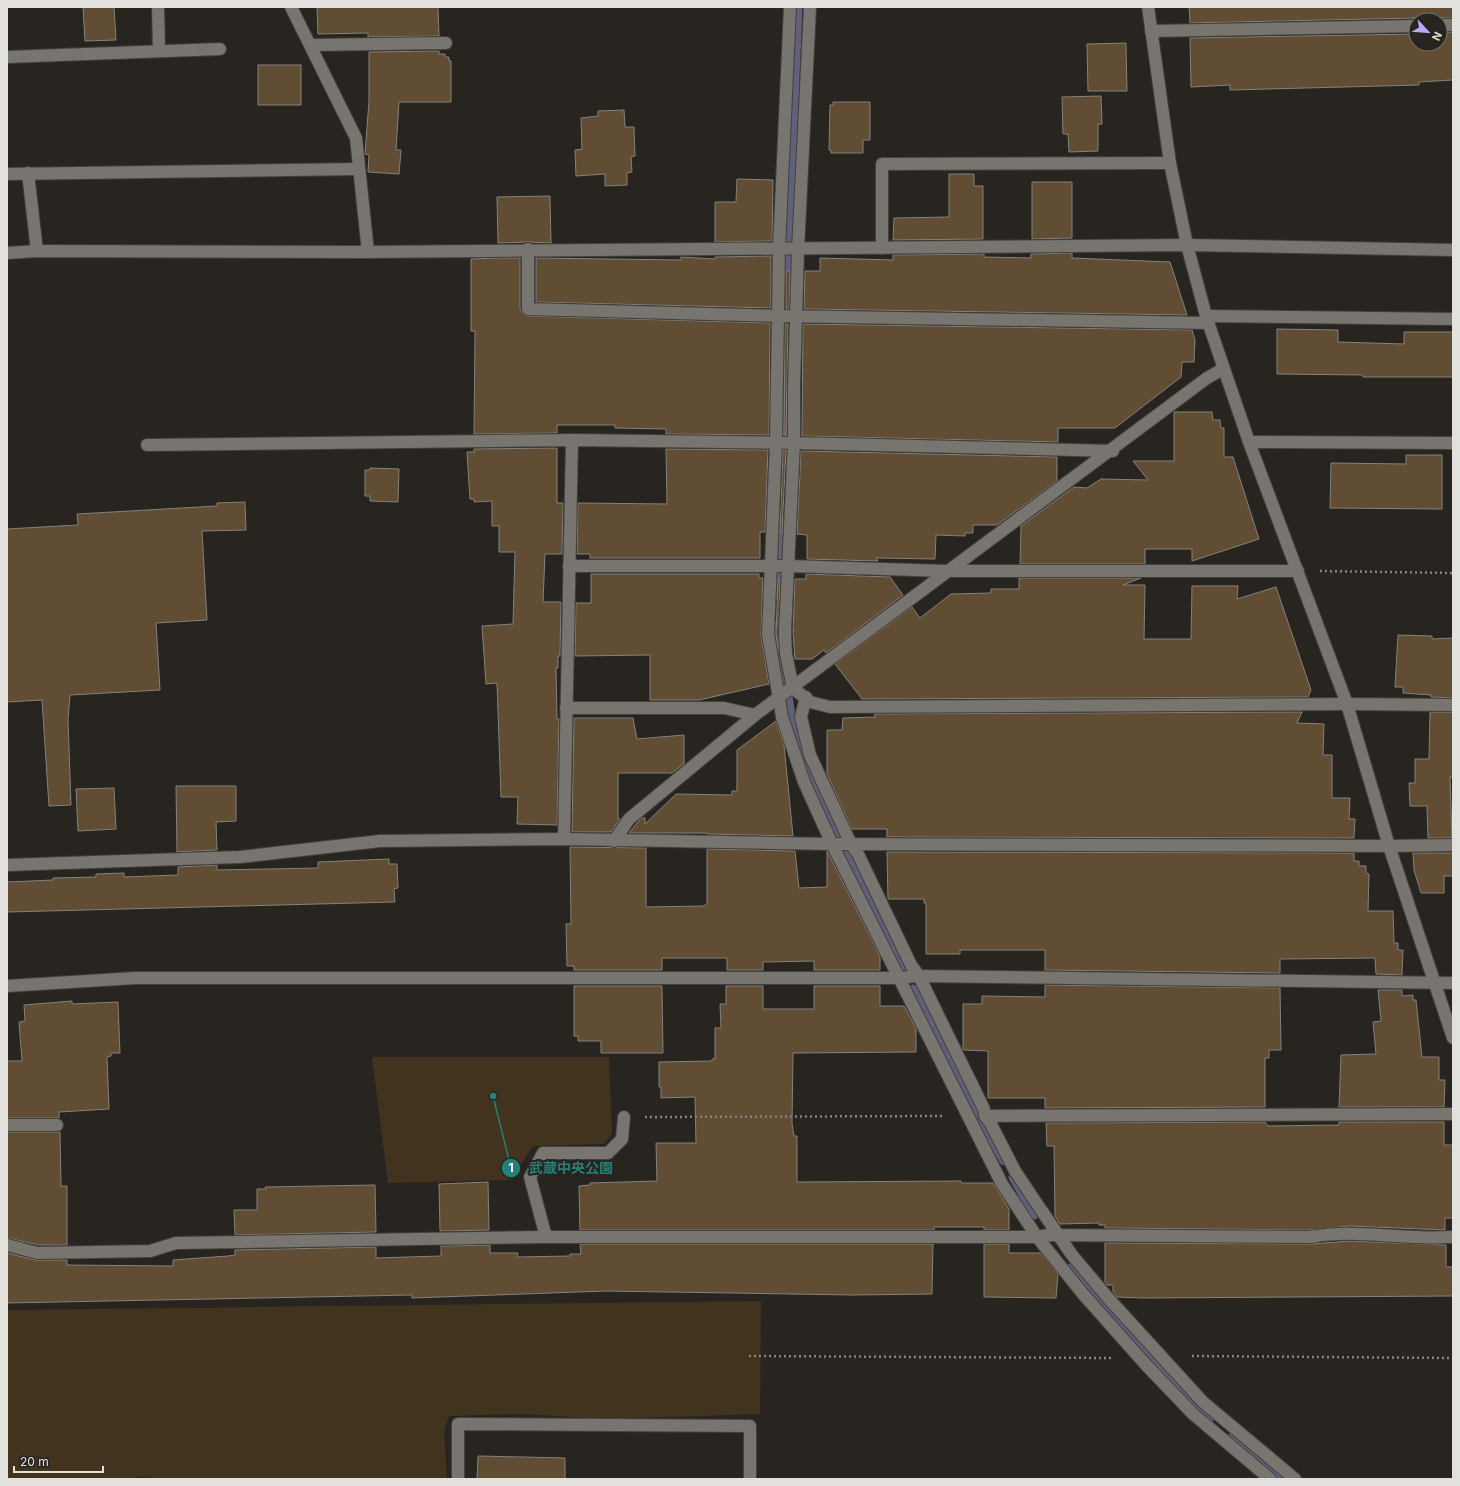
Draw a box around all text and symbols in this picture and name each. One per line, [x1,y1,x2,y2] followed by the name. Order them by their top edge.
[1408,12,1448,52] north arrow
[1429,30,1445,43] text: N
[501,1155,621,1181] callout: 武蔵中央公園
[529,1159,613,1176] text: 武蔵中央公園
[508,1160,514,1175] text: 1
[14,1448,103,1474] scale bar
[20,1454,49,1469] text: 20 m

